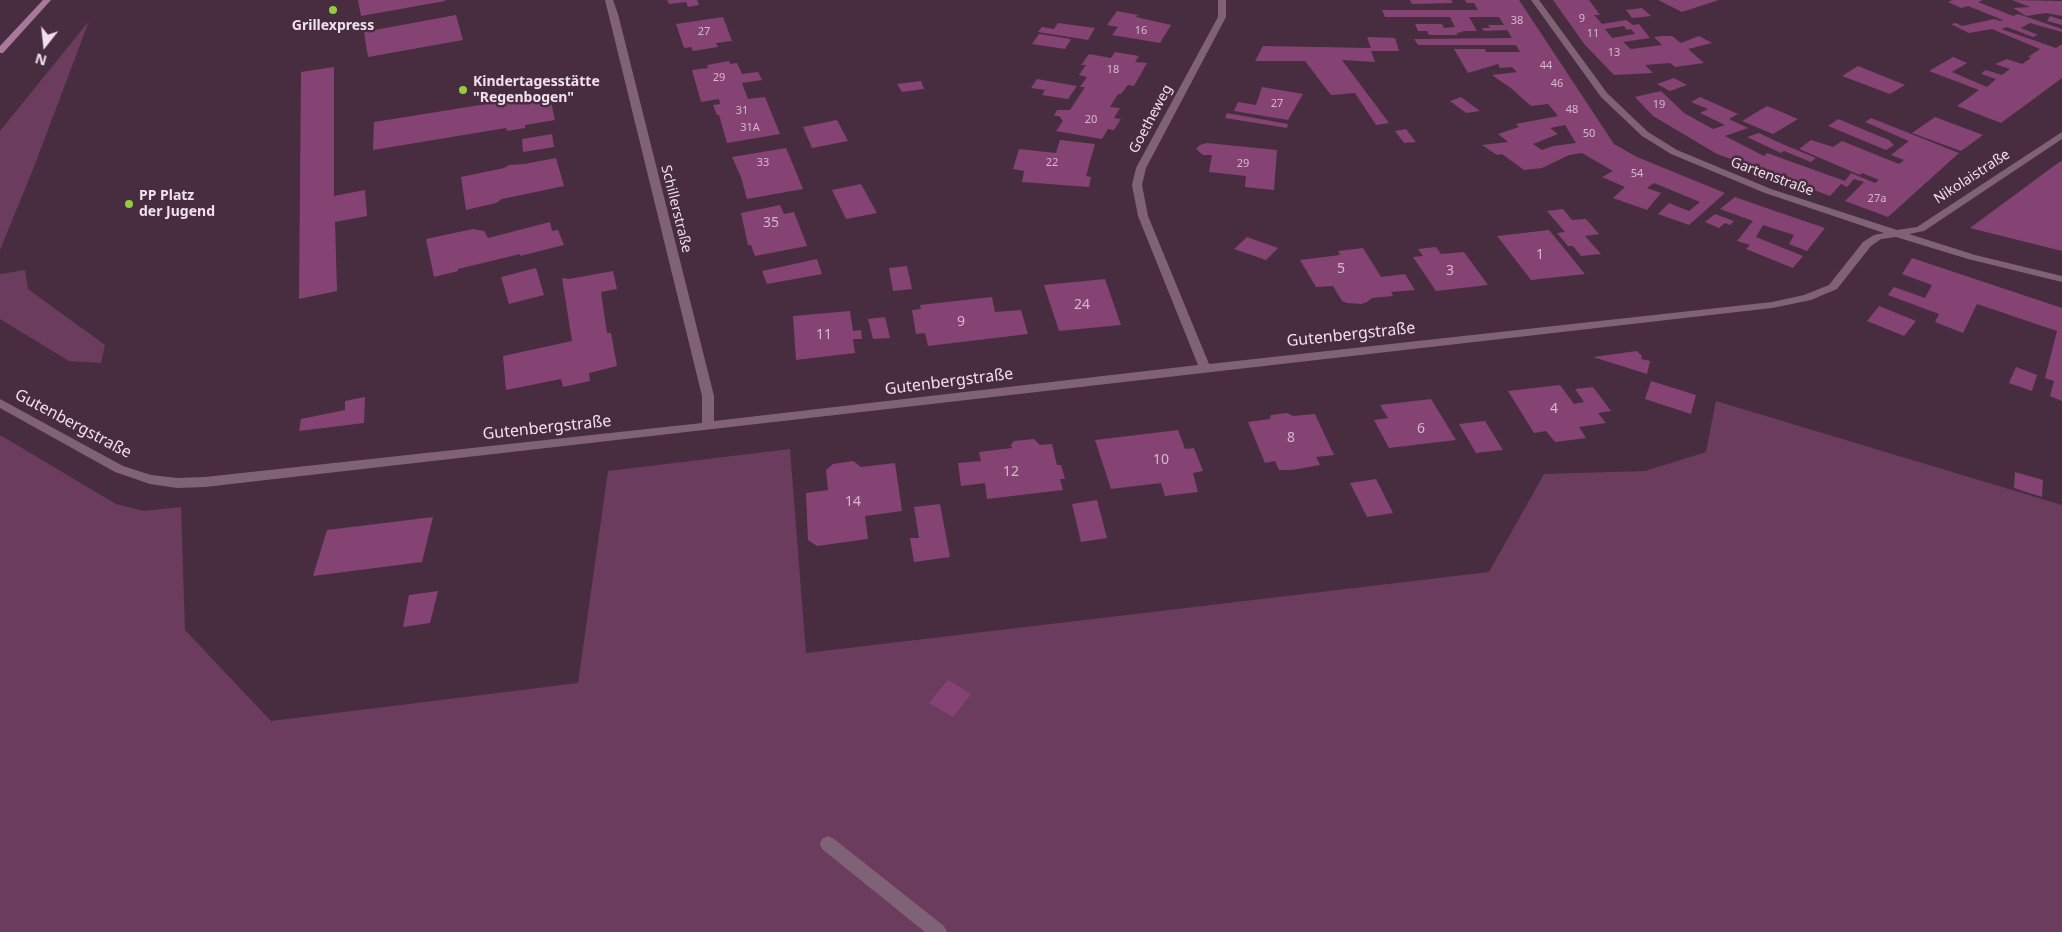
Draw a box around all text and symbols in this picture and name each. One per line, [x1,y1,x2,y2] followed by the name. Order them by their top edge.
[327,4,339,16] marker: Grillexpress
[1579,12,1585,26] house number: 9
[1511,14,1523,28] house number: 38
[292,18,374,34] place label: Grillexpress
[20,20,70,70] north arrow
[1135,24,1147,38] house number: 16
[698,25,710,39] house number: 27
[1587,27,1599,41] house number: 11
[1608,46,1620,60] house number: 13
[33,49,49,71] text: N
[1540,59,1552,73] house number: 44
[1107,63,1119,77] house number: 18
[713,71,725,85] house number: 29
[473,74,600,106] place label: Kindertagesstätte "Regenbogen"
[1551,77,1563,91] house number: 46
[1126,82,1176,156] street label: Goetheweg
[457,84,469,96] marker: Kindertagesstätte "Regenbogen"
[1271,97,1283,111] house number: 27
[1653,98,1665,112] house number: 19
[1566,103,1578,117] house number: 48
[736,104,748,118] house number: 31
[1085,113,1097,127] house number: 20
[740,121,760,135] house number: 31A
[1583,127,1595,141] house number: 50
[1931,146,2013,208] street label: Nikolaistraße
[1728,154,1816,200] street label: Gartenstraße
[757,156,769,170] house number: 33
[1046,156,1058,170] house number: 22
[1237,157,1249,171] house number: 29
[657,164,695,254] street label: Schillerstraße
[1631,167,1643,181] house number: 54
[139,188,215,220] place label: PP Platz der Jugend
[1868,192,1886,206] house number: 27a
[123,198,135,210] marker: PP Platz der Jugend
[763,215,779,231] house number: 35
[1536,247,1544,263] house number: 1
[1337,261,1345,277] house number: 5
[1446,263,1454,279] house number: 3
[1074,297,1090,313] house number: 24
[957,314,965,330] house number: 9
[1286,319,1416,351] street label: Gutenbergstraße
[816,327,832,343] house number: 11
[884,365,1014,399] street label: Gutenbergstraße
[11,385,135,463] street label: Gutenbergstraße
[1550,401,1558,417] house number: 4
[482,412,612,444] street label: Gutenbergstraße
[1417,421,1425,437] house number: 6
[1287,430,1295,446] house number: 8
[1153,452,1169,468] house number: 10
[1003,464,1019,480] house number: 12
[845,494,861,510] house number: 14

